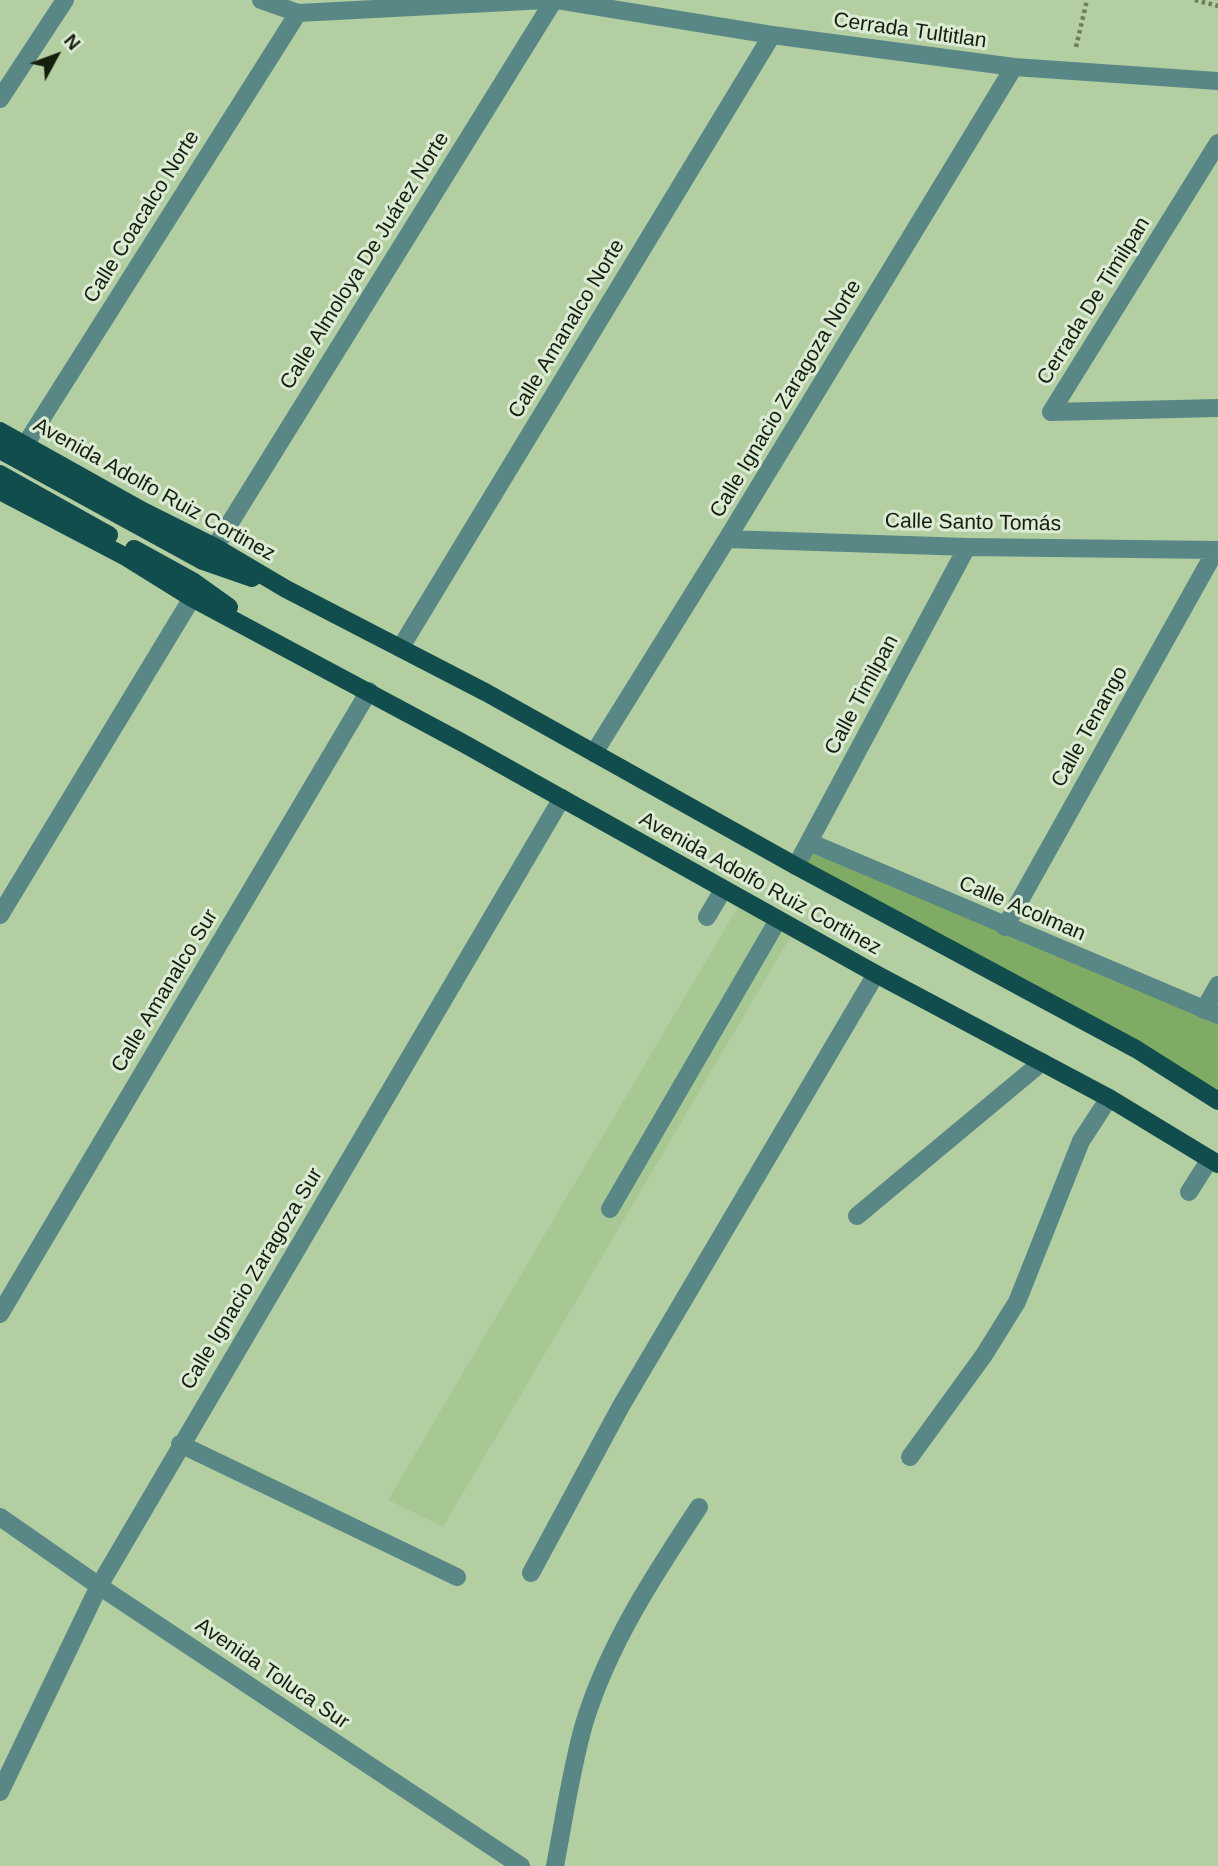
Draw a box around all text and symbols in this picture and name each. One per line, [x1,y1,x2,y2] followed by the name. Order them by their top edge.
[832,8,988,54] street label: Cerrada Tultitlan
[21,21,91,91] north arrow
[60,30,85,54] text: N
[79,126,205,308] street label: Calle Coacalco Norte
[275,128,455,394] street label: Calle Almoloya De Juárez Norte
[1032,213,1156,389] street label: Cerrada De Timilpan
[504,235,630,423] street label: Calle Amanalco Norte
[705,275,867,523] street label: Calle Ignacio Zaragoza Norte
[29,413,279,567] street label: Avenida Adolfo Ruiz Cortinez
[885,509,1061,537] street label: Calle Santo Tomás
[820,631,904,759] street label: Calle Timilpan
[1046,662,1134,792] street label: Calle Tenango
[635,807,885,961] street label: Avenida Adolfo Ruiz Cortinez
[955,871,1089,947] street label: Calle Acolman
[106,905,224,1077] street label: Calle Amanalco Sur
[176,1163,328,1395] street label: Calle Ignacio Zaragoza Sur
[190,1613,354,1735] street label: Avenida Toluca Sur

